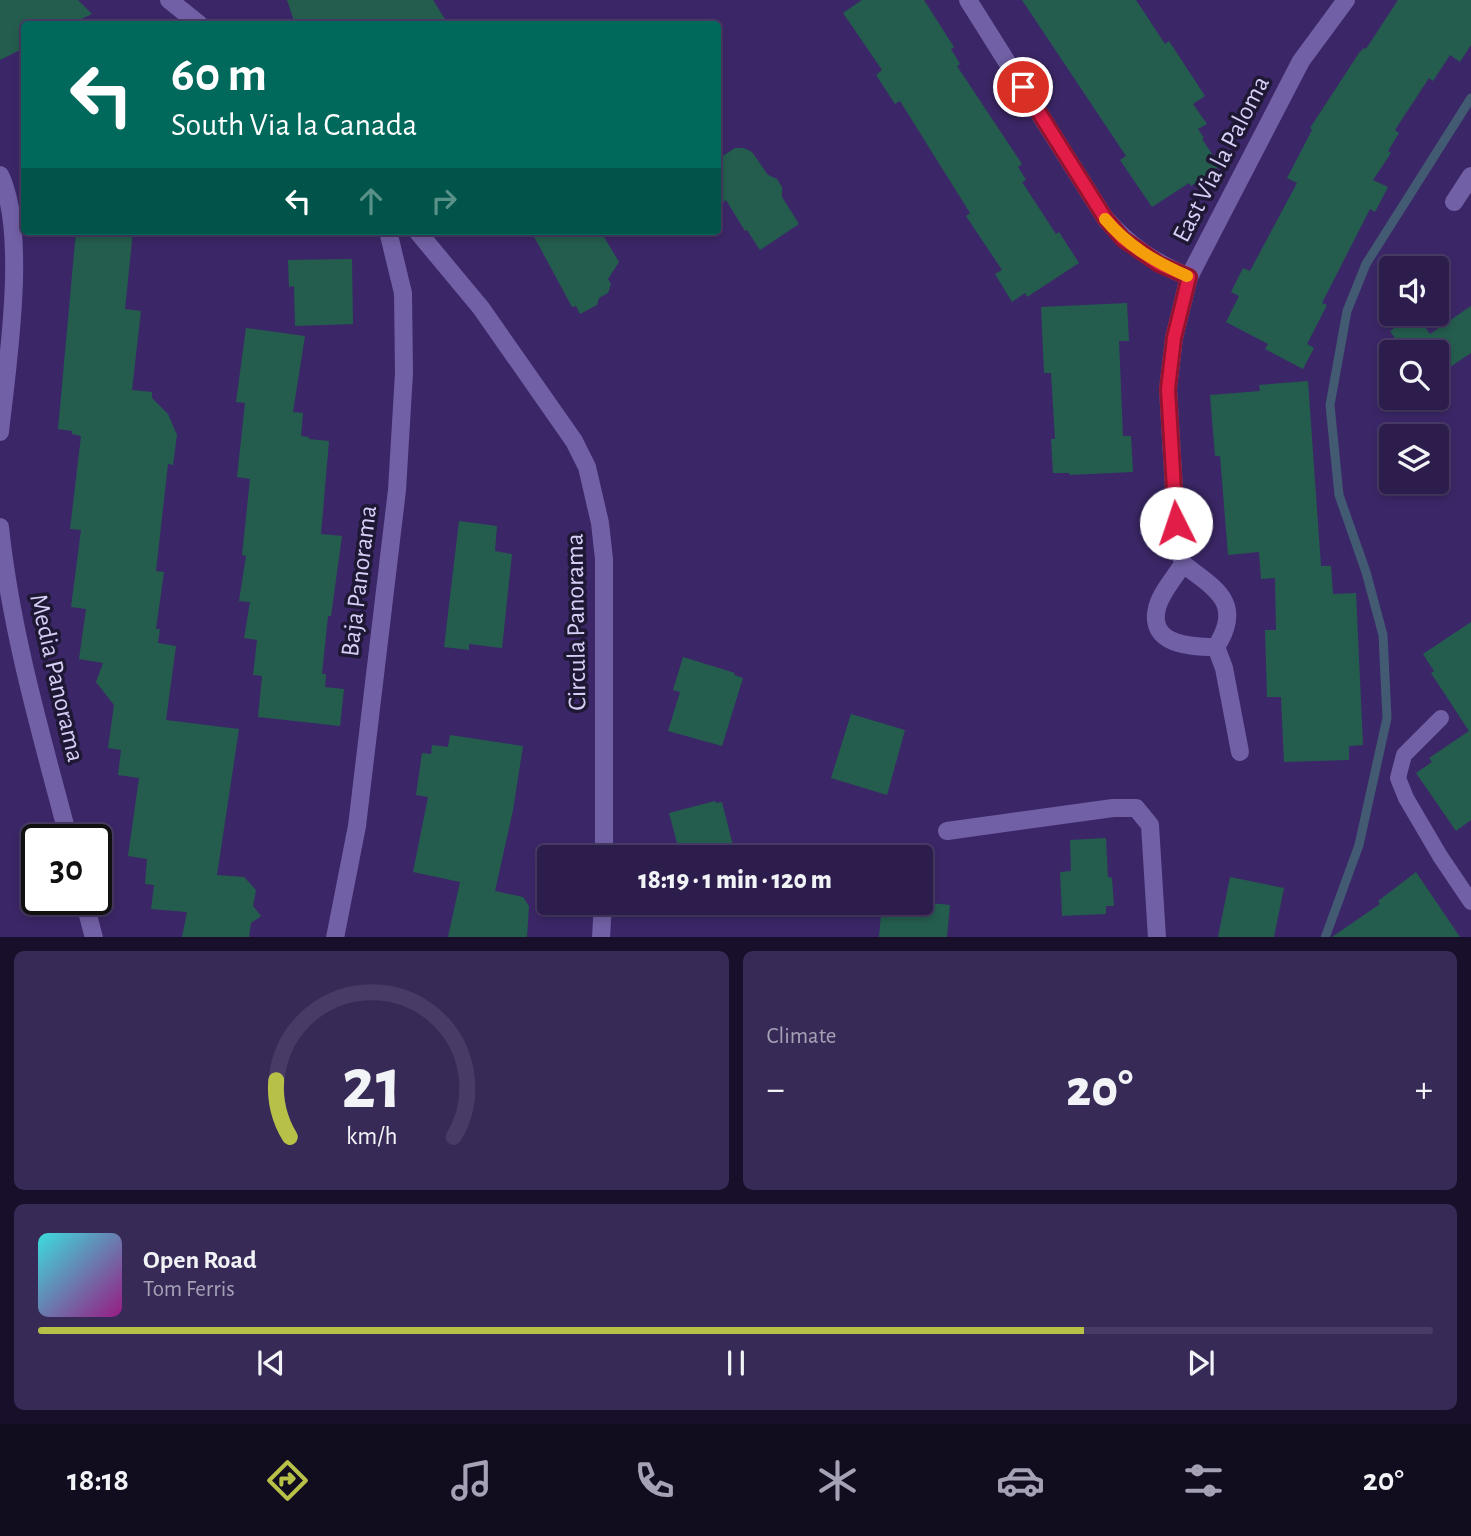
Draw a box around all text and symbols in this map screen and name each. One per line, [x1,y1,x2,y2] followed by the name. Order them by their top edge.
[56,49,147,140] icon: left
[171,51,267,100] text: 60 m
[993,57,1053,117] pin
[1004,68,1042,106] icon: arrive
[1168,72,1274,246] street label: East Via la Paloma
[171,109,417,141] text: South Via la Canada
[279,182,317,220] icon: left
[352,182,390,220] icon: ahead
[425,182,463,220] icon: right
[1379,256,1449,494] map controls
[1379,256,1449,326] button: sound
[1379,340,1449,410] button: search
[1379,424,1449,494] button: layers
[1139,486,1213,560] position arrow
[337,504,381,658] street label: Baja Panorama
[561,533,591,711] street label: Circula Panorama
[25,592,89,764] street label: Media Panorama
[21,824,112,915] speed limit sign: 30
[638,867,832,893] text: 18:19 · 1 min · 120 m
[767,1025,836,1048] text: Climate
[341,1049,402,1122] text: 21
[1066,1063,1133,1115] text: 20°
[767,1071,785,1109] text: −
[1415,1071,1433,1109] text: +
[345,1123,397,1148] text: km/h
[143,1247,257,1273] text: Open Road
[143,1278,235,1301] text: Tom Ferris
[252,1344,290,1382] icon: previous
[717,1344,755,1382] icon: pause
[1182,1344,1220,1382] icon: next
[263,1456,312,1505] icon: directions
[447,1456,496,1505] icon: music
[630,1456,679,1505] icon: phone
[813,1456,862,1505] icon: climate
[996,1456,1045,1505] icon: car
[1179,1456,1228,1505] icon: filters
[67,1464,129,1496] text: 18:18
[1363,1464,1404,1496] text: 20°

